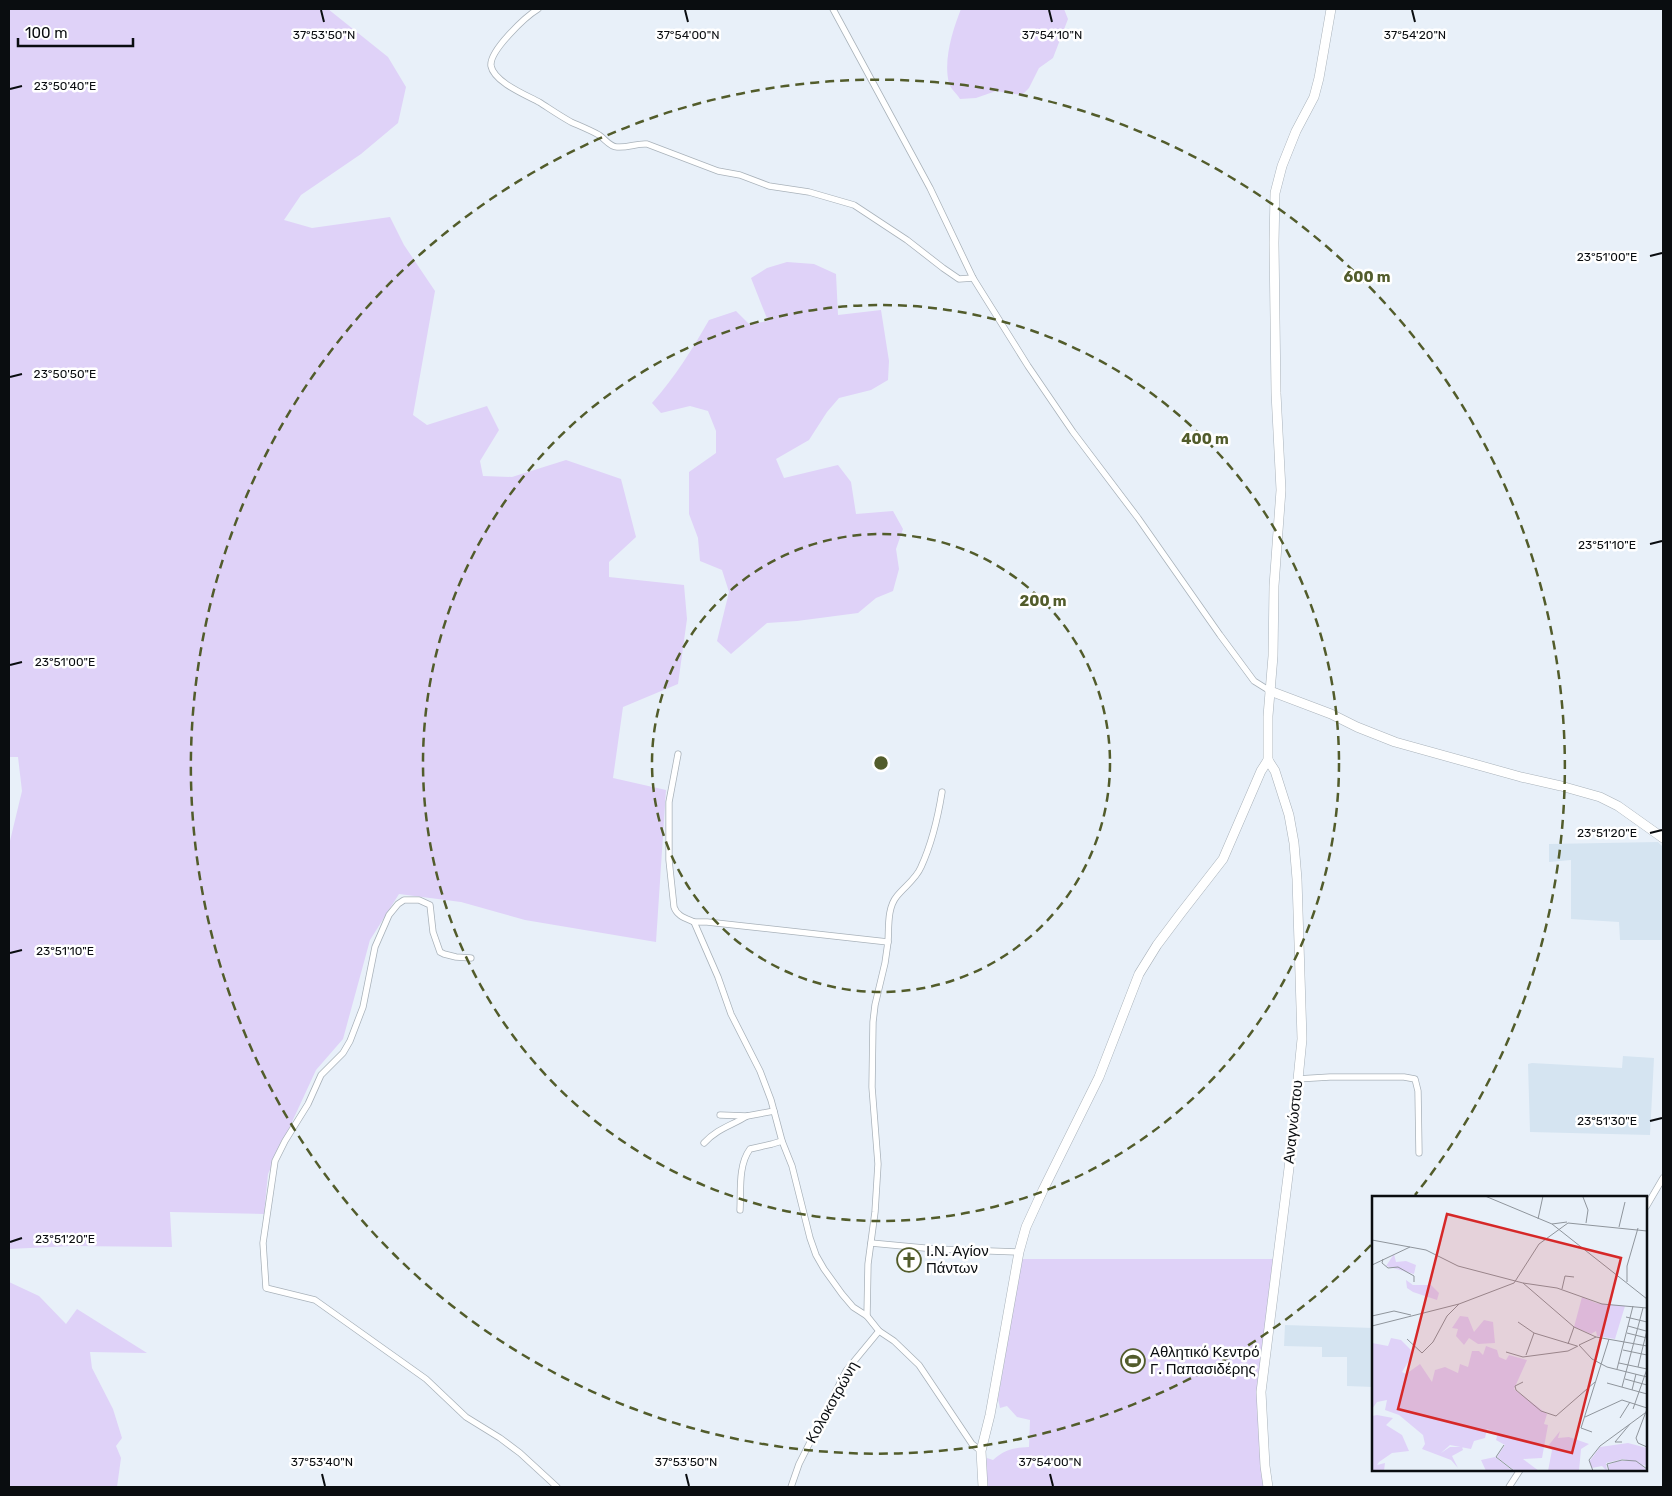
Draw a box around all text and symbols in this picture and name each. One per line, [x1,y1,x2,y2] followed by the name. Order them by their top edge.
[18,15,132,47] scale bar
[25,24,67,42] text: 100 m
[293,28,355,42] text: 37°53'50"N
[656,28,720,42] text: 37°54'00"N
[1022,28,1082,42] text: 37°54'10"N
[1384,28,1446,42] text: 37°54'20"N
[34,79,96,93] text: 23°50'40"E
[1577,250,1637,264] text: 23°51'00"E
[1343,268,1391,286] text: 600 m
[34,367,96,381] text: 23°50'50"E
[1181,430,1229,448] text: 400 m
[1578,538,1636,552] text: 23°51'10"E
[1019,592,1067,610] text: 200 m
[35,655,95,669] text: 23°51'00"E
[872,754,890,772] centre of rings
[1577,826,1637,840] text: 23°51'20"E
[36,944,94,958] text: 23°51'10"E
[1280,1079,1306,1165] street label: Αναγνώστου
[1577,1114,1637,1128] text: 23°51'30"E
[1372,1196,1647,1471] inset map
[35,1232,95,1246] text: 23°51'20"E
[926,1242,989,1277] place label: Ι.Ν. Αγίον Πάντων
[896,1247,922,1273] church icon: Ι.Ν. Αγίον Πάντων
[1150,1343,1260,1378] place label: Αθλητικό Κεντρό Γ. Παπασιδέρης
[1120,1348,1146,1374] sports icon: Αθλητικό Κεντρό Γ. Παπασιδέρης
[802,1358,862,1446] street label: Κολοκοτρώνη
[291,1455,353,1469] text: 37°53'40"N
[655,1455,717,1469] text: 37°53'50"N
[1018,1455,1082,1469] text: 37°54'00"N

